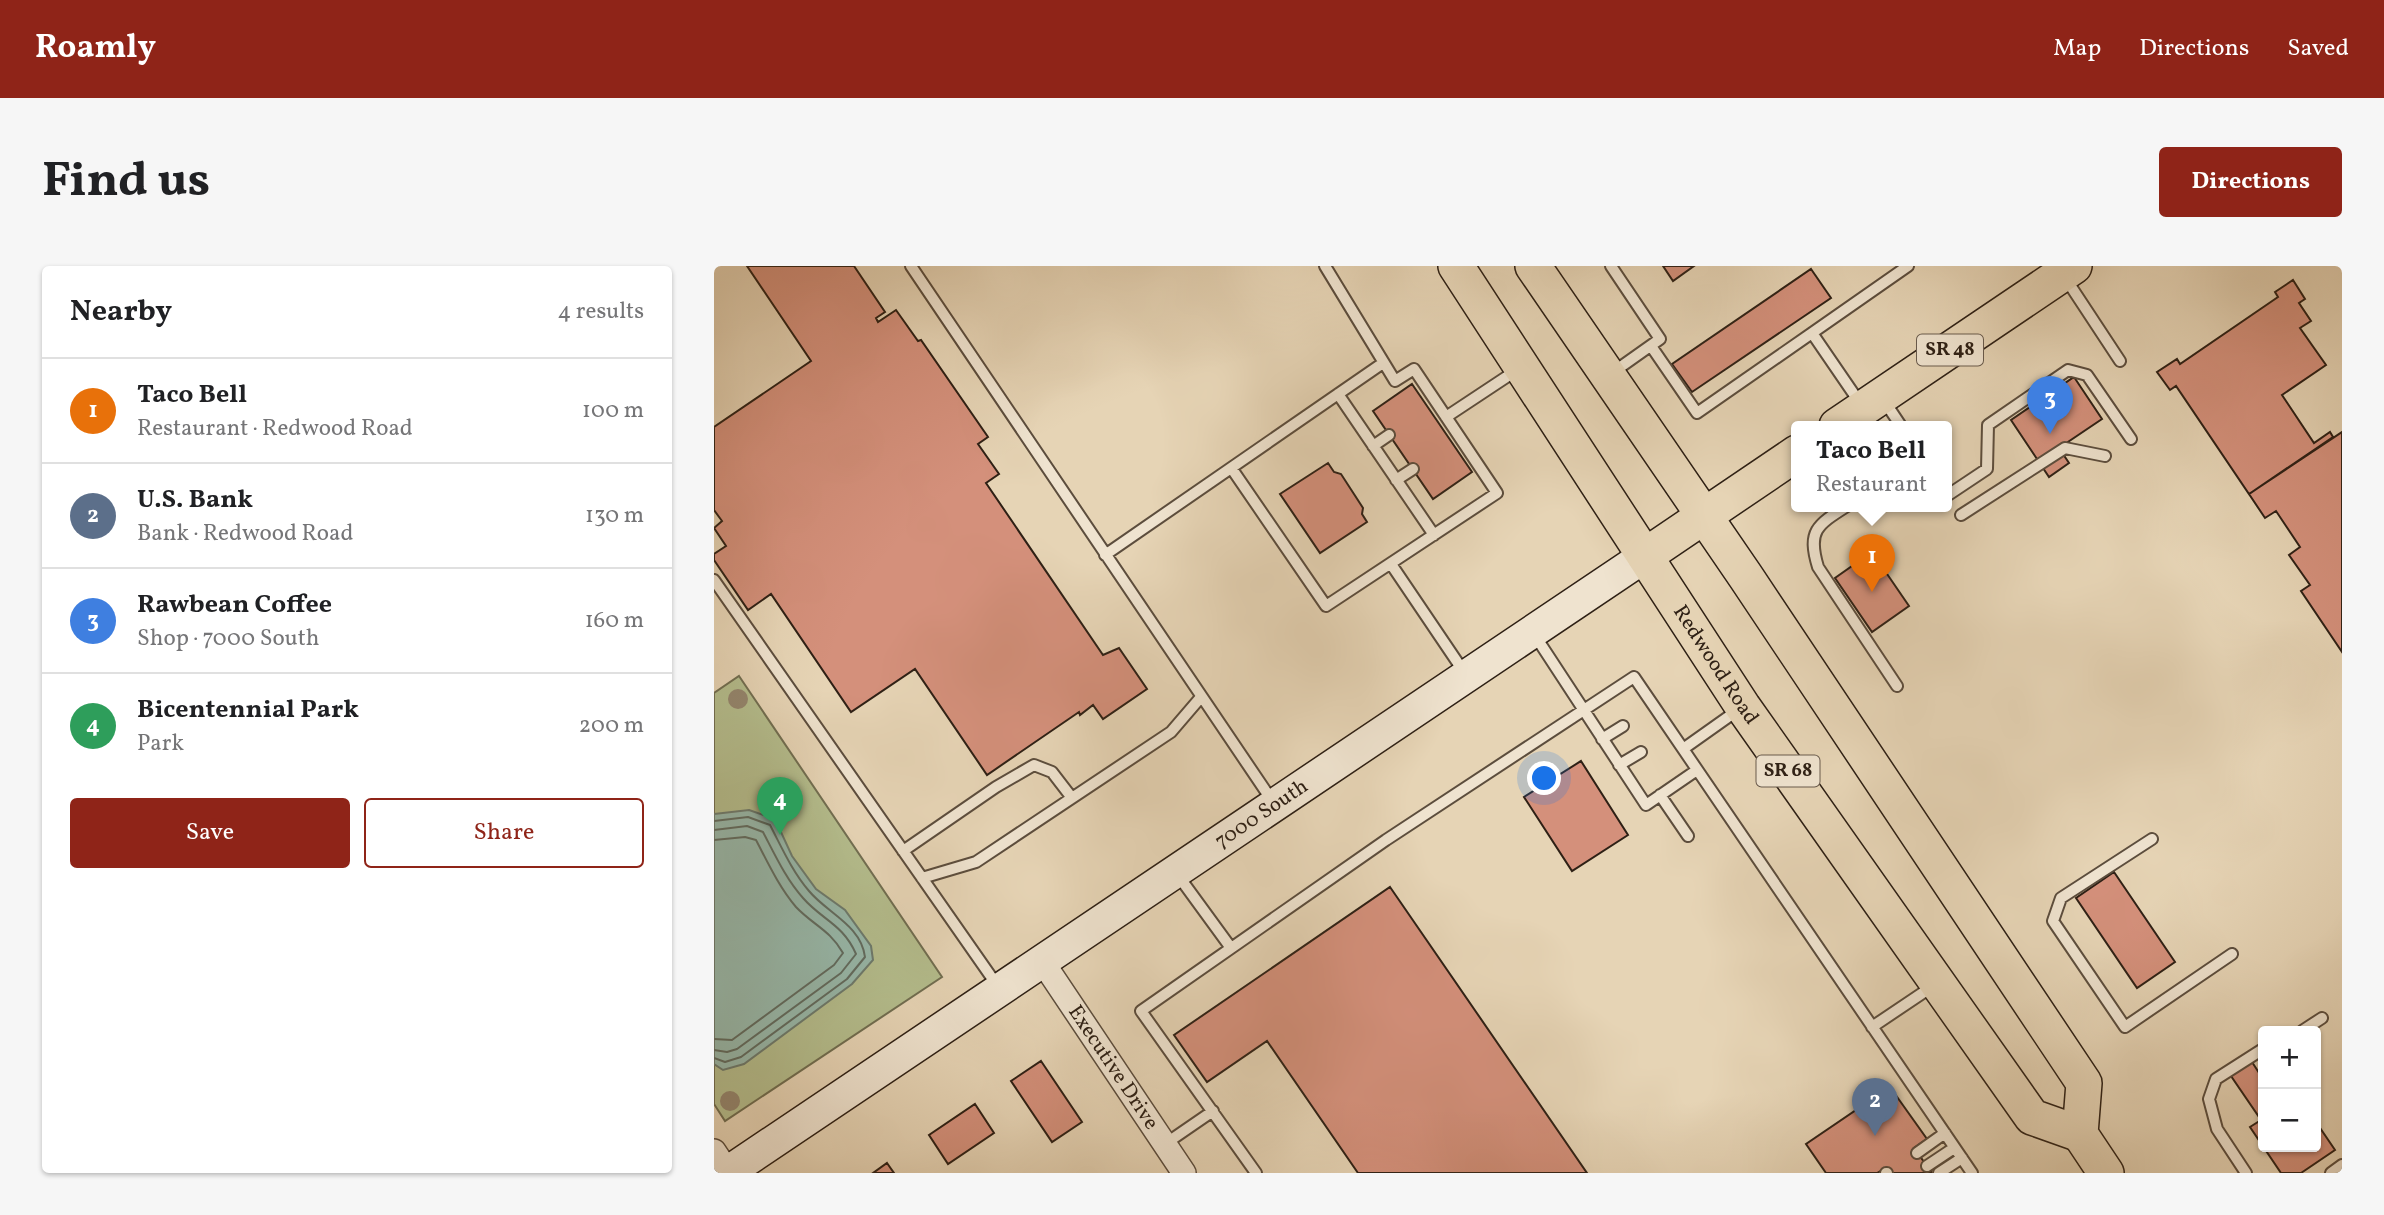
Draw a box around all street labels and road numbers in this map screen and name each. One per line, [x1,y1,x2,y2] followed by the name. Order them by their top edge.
[1917,334,1983,366] road number: SR 48
[1666,599,1766,731] street label: Redwood Road
[1756,756,1820,786] road number: SR 68
[1209,772,1314,856] street label: 7000 South
[1061,999,1166,1135] street label: Executive Drive

